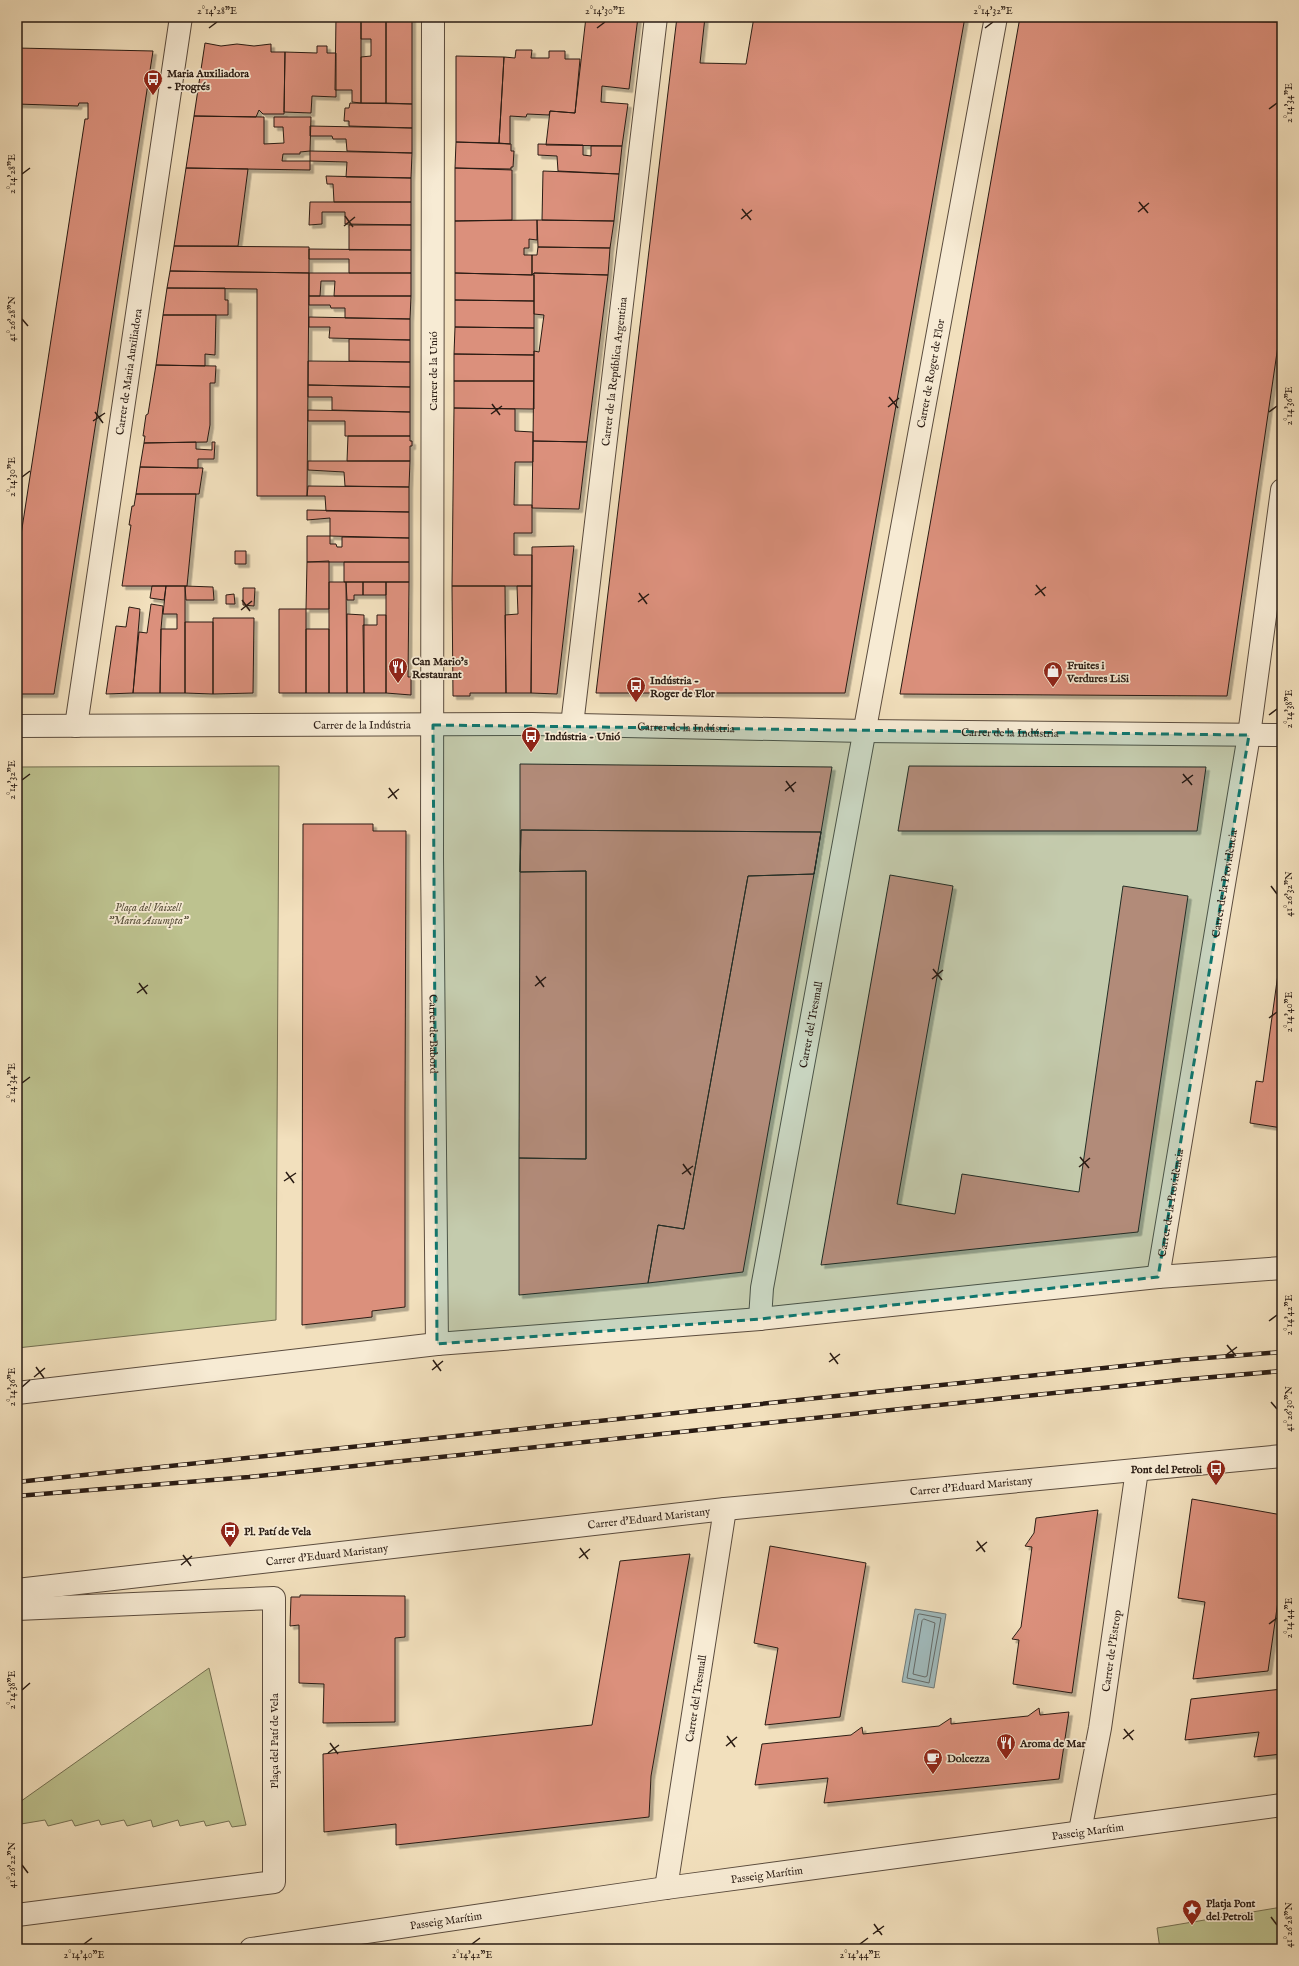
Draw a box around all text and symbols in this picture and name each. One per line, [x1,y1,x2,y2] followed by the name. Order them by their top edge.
[197,5,237,18] text: 2°14'28"E
[585,5,625,18] text: 2°14'30"E
[973,5,1013,18] text: 2°14'32"E
[167,67,249,94] place label: Maria Auxiliadora - Progrés
[142,68,164,96] bus stop icon: Maria Auxiliadora - Progrés
[1283,83,1296,123] text: 2°14'34"E
[6,154,19,194] text: 2°14'28"E
[6,296,19,342] text: 41°26'28"N
[599,296,631,447] street label: Carrer de la República Argentina
[113,308,146,436] street label: Carrer de Maria Auxiliadora
[914,318,948,429] street label: Carrer de Roger de Flor
[427,331,441,411] street label: Carrer de la Unió
[1283,386,1296,426] text: 2°14'36"E
[6,457,19,497] text: 2°14'30"E
[412,655,468,682] place label: Can Mario’s Restaurant
[387,656,409,684] restaurant icon: Can Mario’s Restaurant
[1066,659,1129,686] place label: Fruites i Verdures LiSi
[1042,660,1064,688] shop icon: Fruites i Verdures LiSi
[650,674,716,701] place label: Indústria - Roger de Flor
[625,675,647,703] bus stop icon: Indústria - Roger de Flor
[1283,690,1296,728] text: 2°14'38"E
[313,718,411,733] street label: Carrer de la Indústria
[637,720,735,736] street label: Carrer de la Indústria
[520,725,542,753] bus stop icon: Indústria - Unió
[961,726,1059,741] street label: Carrer de la Indústria
[545,730,620,744] place label: Indústria - Unió
[6,760,19,800] text: 2°14'32"E
[1209,829,1241,939] street label: Carrer de la Providència
[1283,871,1296,917] text: 41°26'32"N
[108,901,190,928] park label: Plaça del Vaixell "Maria Assumpta"
[797,980,826,1069] street label: Carrer del Tresmall
[1283,991,1296,1032] text: 2°14'40"E
[425,994,440,1074] street label: Carrer de Babord
[6,1063,19,1103] text: 2°14'34"E
[1155,1148,1187,1258] street label: Carrer de la Providència
[1283,1295,1296,1335] text: 2°14'42"E
[6,1367,19,1407] text: 2°14'36"E
[1283,1386,1296,1432] text: 41°26'30"N
[1205,1458,1227,1486] bus stop icon: Pont del Petroli
[1131,1463,1202,1477] place label: Pont del Petroli
[909,1474,1034,1499] street label: Carrer d'Eduard Maristany
[587,1505,712,1533] street label: Carrer d'Eduard Maristany
[219,1520,241,1548] bus stop icon: Pl. Patí de Vela
[244,1525,311,1539] place label: Pl. Patí de Vela
[265,1542,390,1569] street label: Carrer d'Eduard Maristany
[1283,1597,1296,1638] text: 2°14'44"E
[1099,1609,1125,1693] street label: Carrer de l'Estrop
[683,1654,710,1743] street label: Carrer del Tresmall
[6,1671,19,1709] text: 2°14'38"E
[268,1693,282,1789] street label: Plaça del Patí de Vela
[995,1732,1017,1760] restaurant icon: Aroma de Mar
[1019,1737,1086,1751] place label: Aroma de Mar
[922,1747,944,1775] cafe icon: Dolcezza
[947,1752,990,1766] place label: Dolcezza
[1051,1820,1125,1844] street label: Passeig Marítim
[6,1841,19,1888] text: 41°26'22"N
[730,1864,804,1887] street label: Passeig Marítim
[1206,1897,1256,1924] place label: Platja Pont del Petroli
[1181,1898,1203,1926] place icon: Platja Pont del Petroli
[1283,1902,1296,1948] text: 41°26'28"N
[409,1909,483,1934] street label: Passeig Marítim
[64,1949,105,1962] text: 2°14'40"E
[452,1949,492,1962] text: 2°14'42"E
[840,1949,881,1962] text: 2°14'44"E

